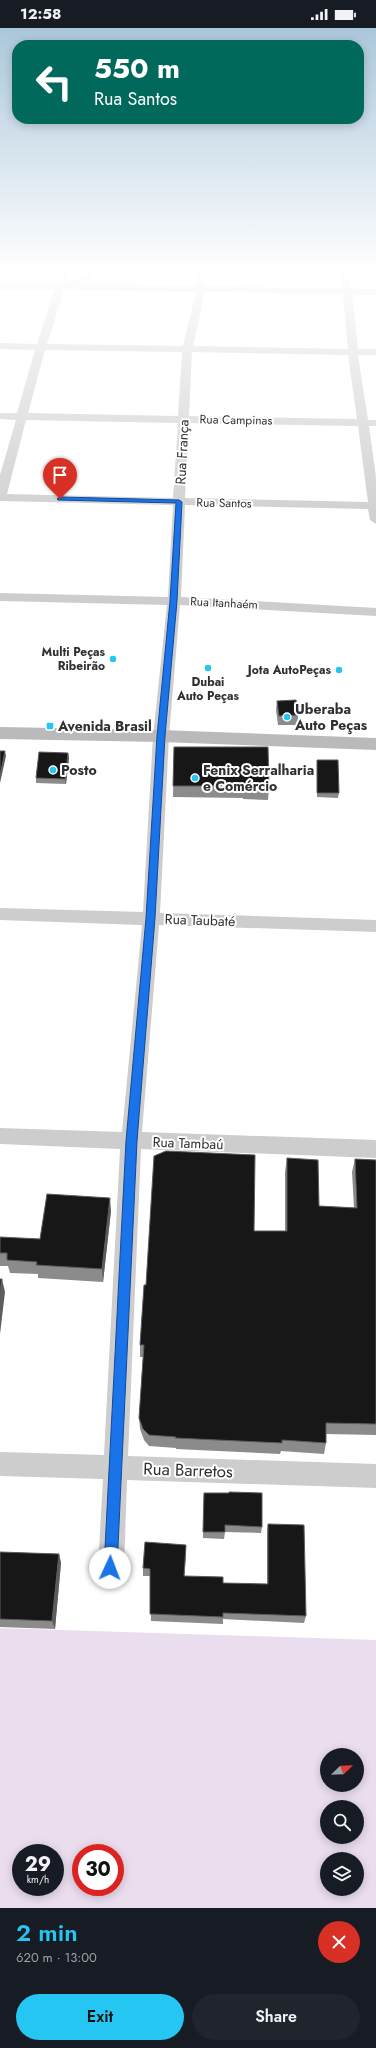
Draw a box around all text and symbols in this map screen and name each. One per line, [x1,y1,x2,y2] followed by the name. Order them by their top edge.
[20,3,61,25] text: 12:58
[94,48,180,89] text: 550 m
[28,56,80,108] icon: left
[94,86,177,112] text: Rua Santos
[200,410,273,430] street label: Rua Campinas
[170,419,194,485] street label: Rua França
[43,458,77,499] pin
[49,464,71,486] icon: arrive
[196,494,252,512] street label: Rua Santos
[190,592,258,614] street label: Rua Itanhaém
[42,643,106,675] place label: Multi Peças Ribeirão
[108,654,118,664] marker: Multi Peças Ribeirão
[246,661,332,679] place label: Jota AutoPeças
[203,663,213,673] marker: Dubai Auto Peças
[334,665,344,675] marker: Jota AutoPeças
[176,673,239,705] place label: Dubai Auto Peças
[294,699,368,735] place label: Uberaba Auto Peças
[282,712,292,722] marker: Uberaba Auto Peças
[57,716,152,736] place label: Avenida Brasil
[45,721,55,731] marker: Avenida Brasil
[61,760,97,780] place label: Posto
[203,760,314,796] place label: Fenix Serralharia e Comércio
[48,765,58,775] marker: Posto
[190,773,200,783] marker: Fenix Serralharia e Comércio
[164,909,236,931] street label: Rua Taubaté
[152,1132,224,1154] street label: Rua Tambaú
[143,1456,233,1484] street label: Rua Barretos
[89,1547,131,1589] position arrow
[320,1748,364,1792] north arrow
[320,1748,364,1896] map controls
[320,1800,364,1844] button: search
[72,1844,124,1896] speed limit sign: 30
[25,1850,51,1879] text: 29
[320,1852,364,1896] button: layers
[27,1872,49,1887] text: km/h
[16,1915,78,1950] text: 2 min
[318,1921,360,1963] button: close
[16,1948,97,1967] text: 620 m · 13:00
[16,1994,184,2040] button: Exit
[192,1994,360,2040] button: Share

